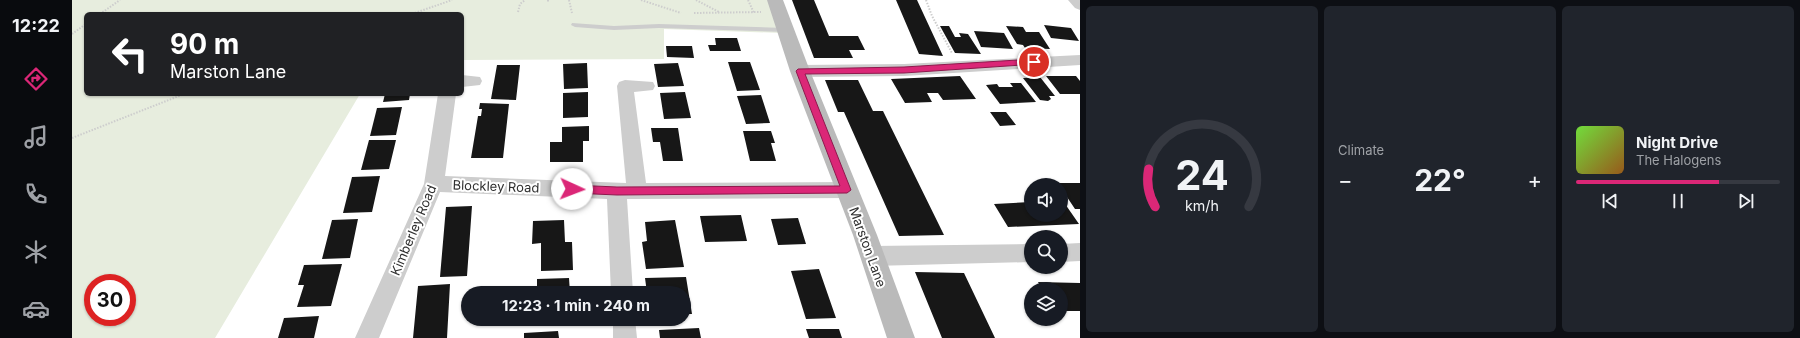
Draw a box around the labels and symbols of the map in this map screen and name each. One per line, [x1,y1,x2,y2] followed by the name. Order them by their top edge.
[1017,45,1051,79] pin
[551,168,593,210] position arrow
[452,176,540,196] street label: Blockley Road
[387,182,439,278] street label: Kimberley Road
[846,205,890,289] street label: Marston Lane
[84,274,136,326] speed limit sign: 30

